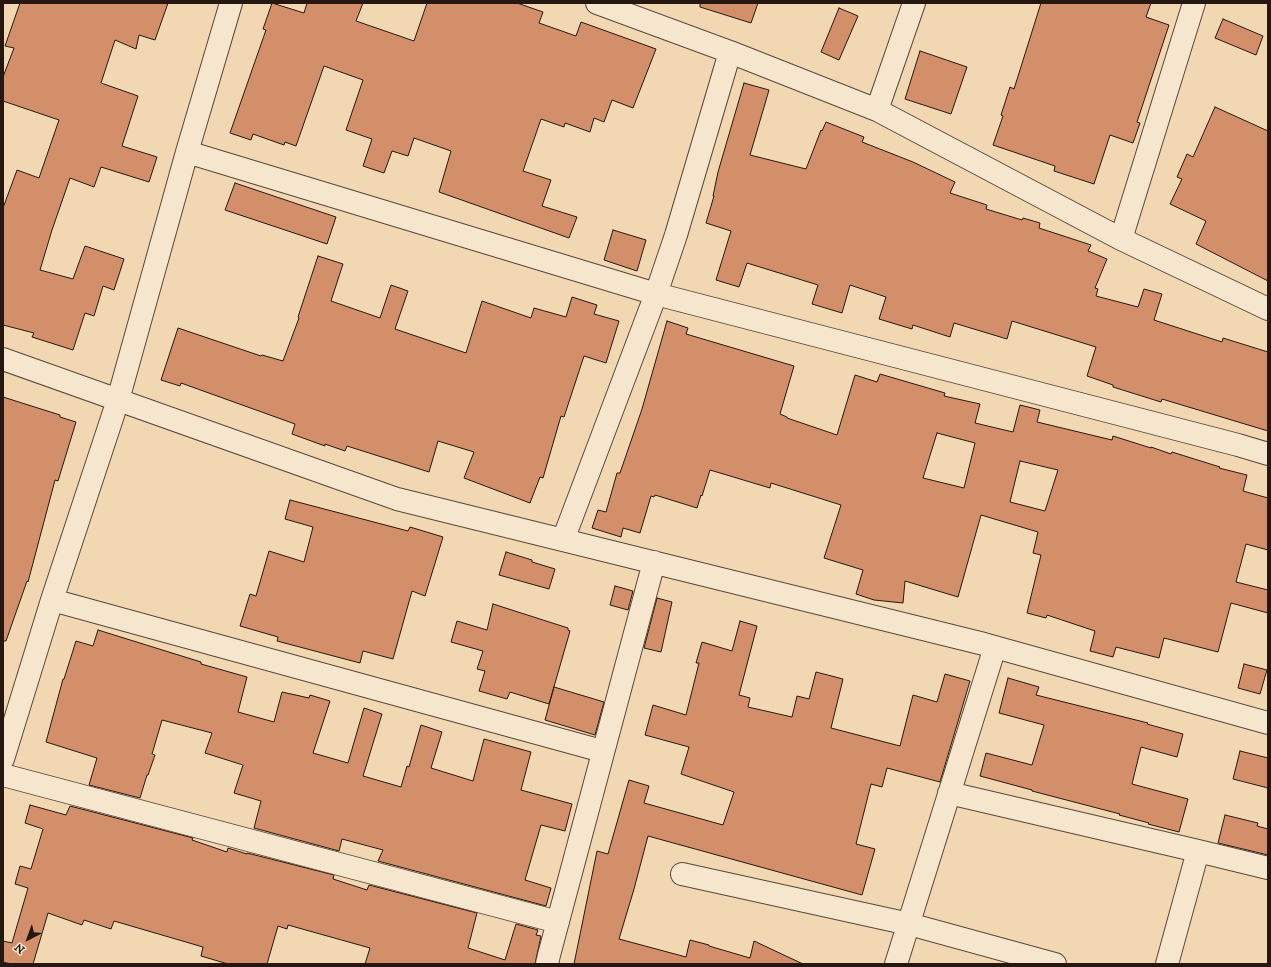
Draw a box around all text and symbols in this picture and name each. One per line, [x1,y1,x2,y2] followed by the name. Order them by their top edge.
[8,919,48,959] north arrow
[12,940,28,956] text: N

